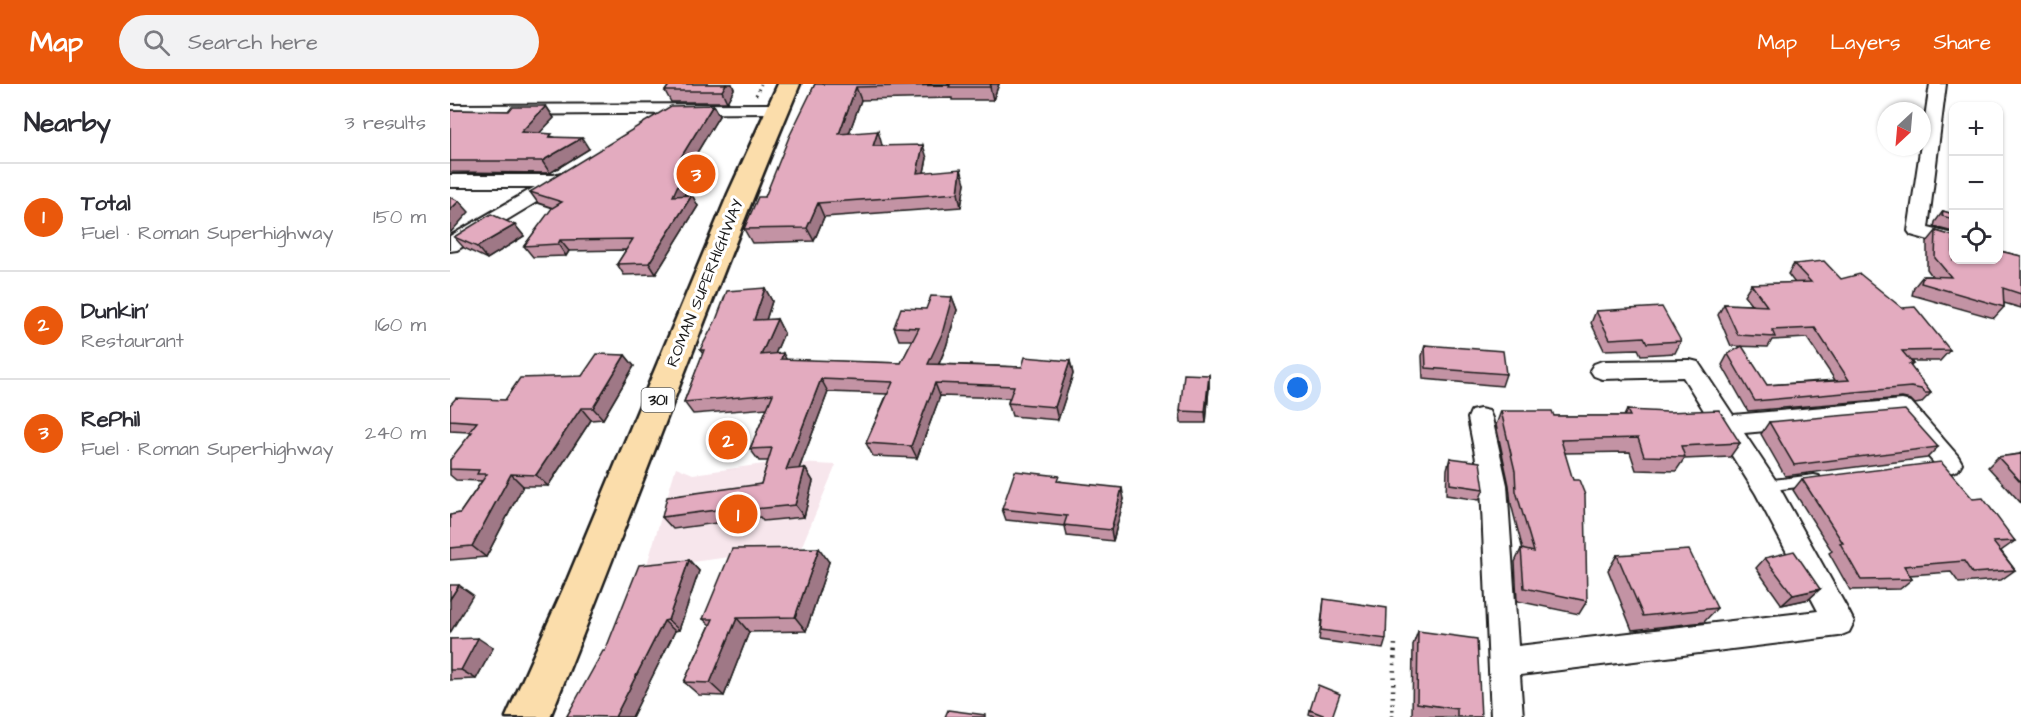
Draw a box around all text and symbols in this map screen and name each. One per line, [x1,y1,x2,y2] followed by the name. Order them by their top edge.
[119,15,539,69] search box
[30,23,83,62] text: Map
[140,26,173,59] icon: search
[188,27,318,58] text: Search here
[1757,28,1797,57] text: Map
[1830,28,1900,57] text: Layers
[1933,28,1991,57] text: Share
[1877,102,1931,156] north arrow
[1949,102,2003,264] map controls
[1949,102,2003,156] button: +
[24,105,111,141] text: Nearby
[344,109,426,137] text: 3 results
[676,152,716,196] pin: 3
[1949,156,2003,210] button: −
[81,188,131,219] text: Total
[661,195,749,370] street label: ROMAN SUPERHIGHWAY
[42,203,45,231] text: 1
[373,203,426,231] text: 150 m
[1949,210,2003,264] button: locate
[81,219,334,247] text: Fuel · Roman Superhighway
[81,296,149,327] text: Dunkin'
[38,311,49,339] text: 2
[375,311,426,339] text: 160 m
[81,327,184,355] text: Restaurant
[1283,373,1312,402] your location
[642,388,674,412] road number: 301
[81,404,140,435] text: RePhil
[708,418,748,462] pin: 2
[38,419,49,447] text: 3
[365,419,426,447] text: 240 m
[81,435,334,463] text: Fuel · Roman Superhighway
[718,492,758,536] pin: 1

